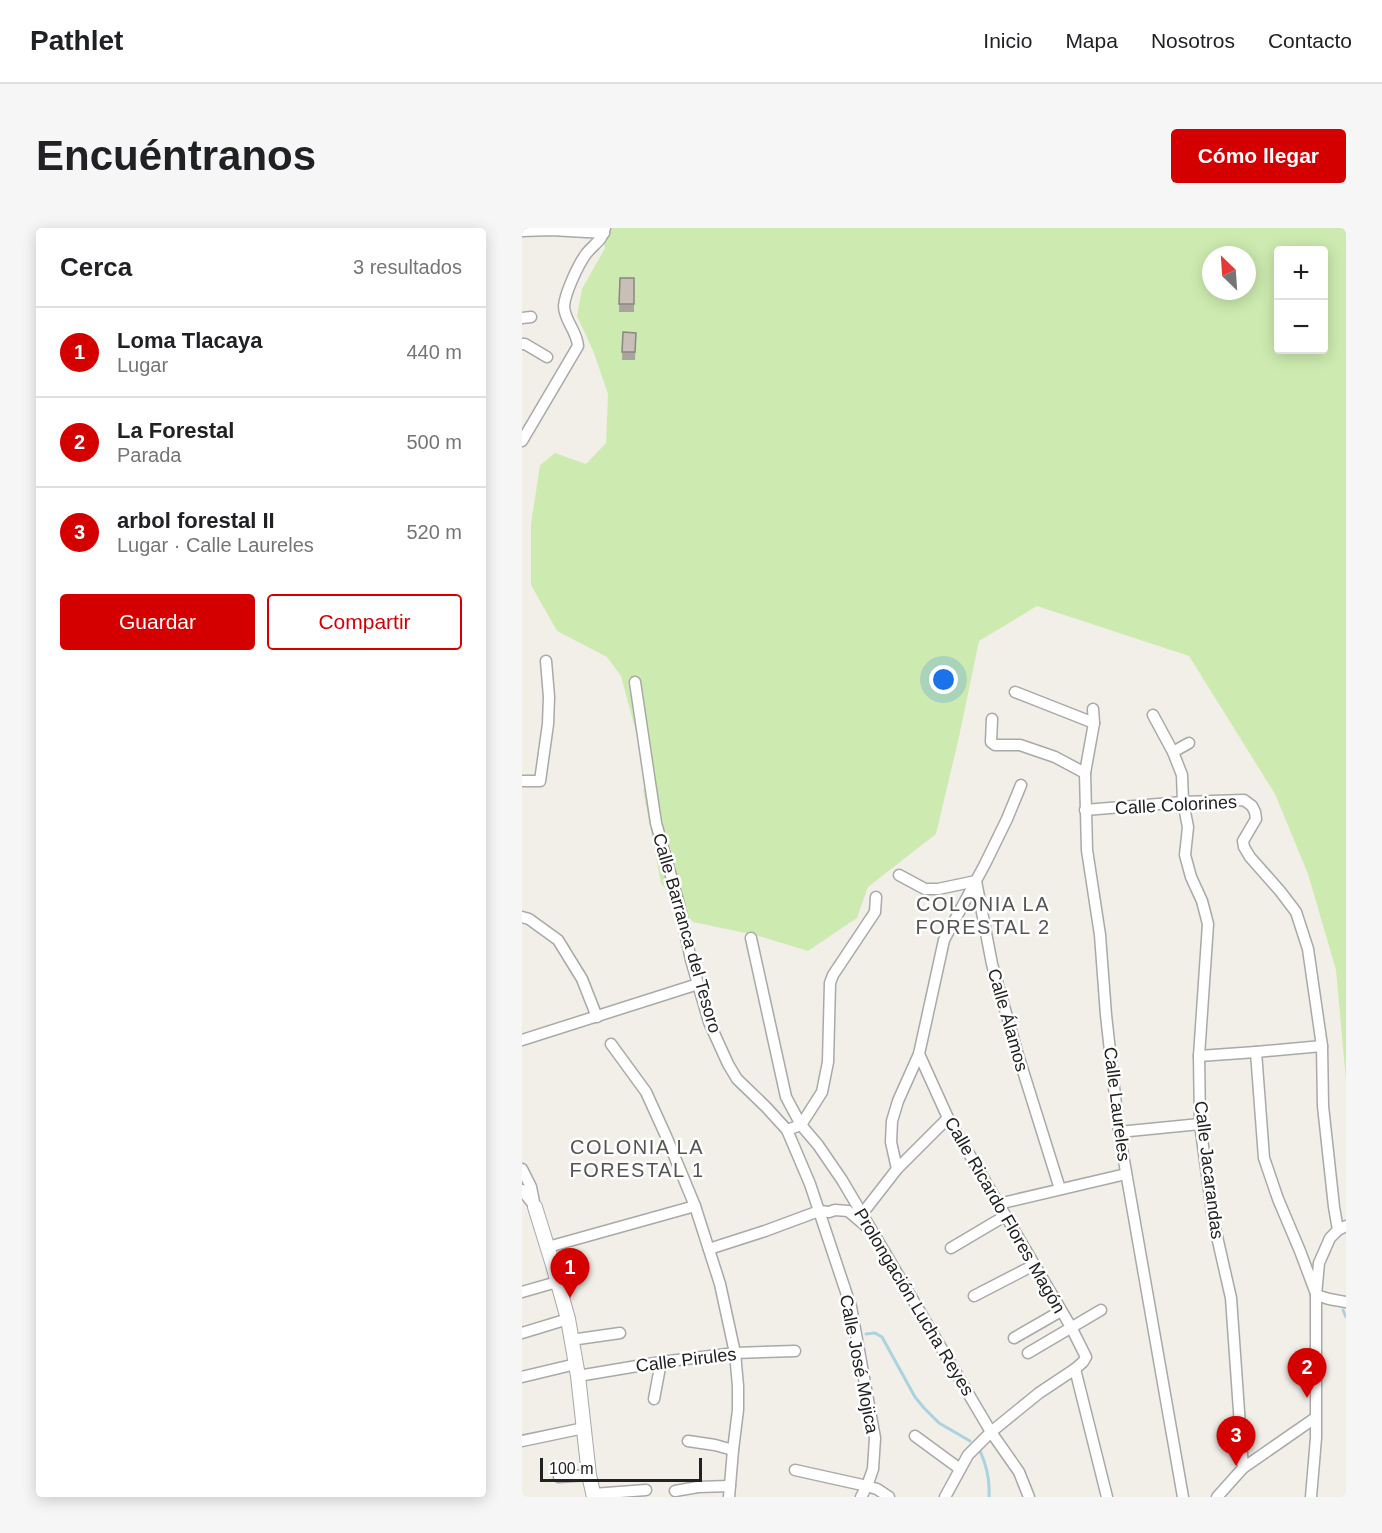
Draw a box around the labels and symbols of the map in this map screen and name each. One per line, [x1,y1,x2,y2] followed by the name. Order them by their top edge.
[1202,246,1256,300] north arrow
[929,665,958,694] your location
[1115,792,1237,818] street label: Calle Colorines
[649,831,725,1035] street label: Calle Barranca del Tesoro
[915,893,1051,938] district label: COLONIA LA FORESTAL 2
[984,966,1032,1074] street label: Calle Álamos
[1100,1046,1134,1162] street label: Calle Laureles
[1191,1100,1227,1240] street label: Calle Jacarandas
[941,1113,1069,1317] street label: Calle Ricardo Flores Magón
[569,1136,705,1181] district label: COLONIA LA FORESTAL 1
[850,1205,978,1399] street label: Prolongación Lucha Reyes
[550,1248,590,1298] pin: 1
[836,1293,882,1436] street label: Calle José Mojica
[635,1344,737,1376] street label: Calle Pirules
[1288,1348,1326,1398] pin: 2
[1216,1416,1256,1466] pin: 3
[540,1455,702,1482] scale bar

